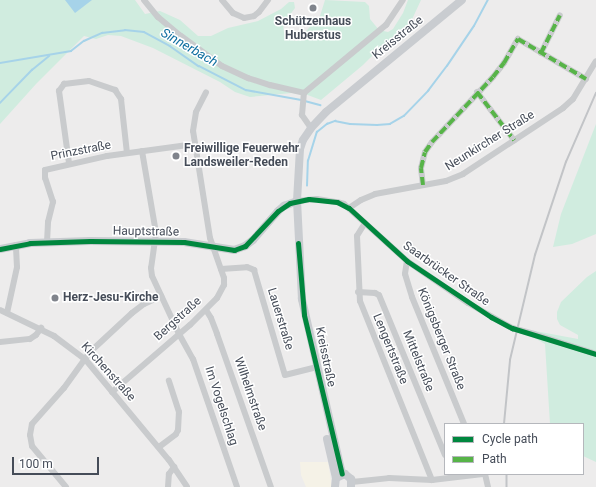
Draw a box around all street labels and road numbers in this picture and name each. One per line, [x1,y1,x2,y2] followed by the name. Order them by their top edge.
[370,13,426,63] street label: Kreisstraße
[443,108,537,174] street label: Neunkircher Straße
[50,138,112,164] street label: Prinzstraße
[113,224,179,240] street label: Hauptstraße
[400,239,492,309] street label: Saarbrücker Straße
[264,286,296,352] street label: Lauerstraße
[414,286,468,392] street label: Königsberger Straße
[151,294,205,344] street label: Bergstraße
[369,312,411,386] street label: Lengertstraße
[312,326,338,388] street label: Kreisstraße
[399,328,437,394] street label: Mittelstraße
[78,340,138,404] street label: Kirchenstraße
[231,355,269,433] street label: Wilhelmstraße
[201,365,241,447] street label: Im Vogelschlag

